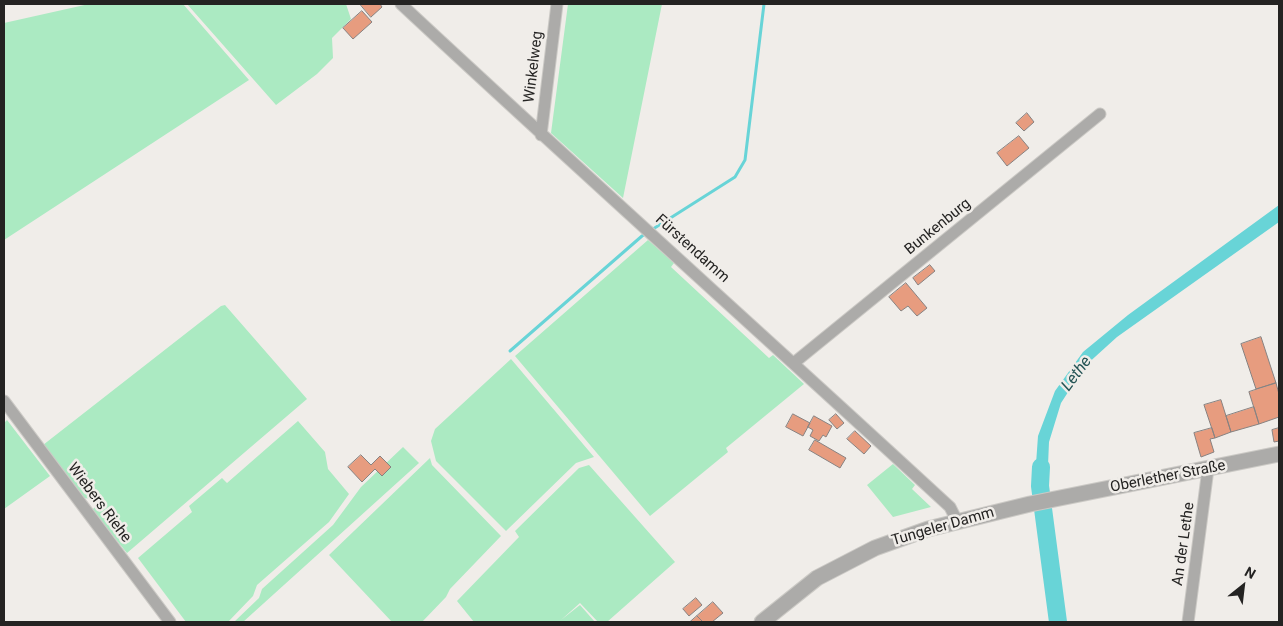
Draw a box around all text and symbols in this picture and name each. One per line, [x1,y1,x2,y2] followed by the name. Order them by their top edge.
[521,30,547,104] street label: Winkelweg
[901,195,975,259] street label: Bunkenburg
[651,211,733,287] street label: Fürstendamm
[1058,353,1096,395] water label: Lethe
[1109,457,1227,497] street label: Oberlether Straße
[63,460,135,546] street label: Wiebers Riehe
[1169,501,1199,587] street label: An der Lethe
[890,504,996,550] street label: Tungeler Damm
[1218,561,1268,611] north arrow
[1242,563,1258,582] text: N

